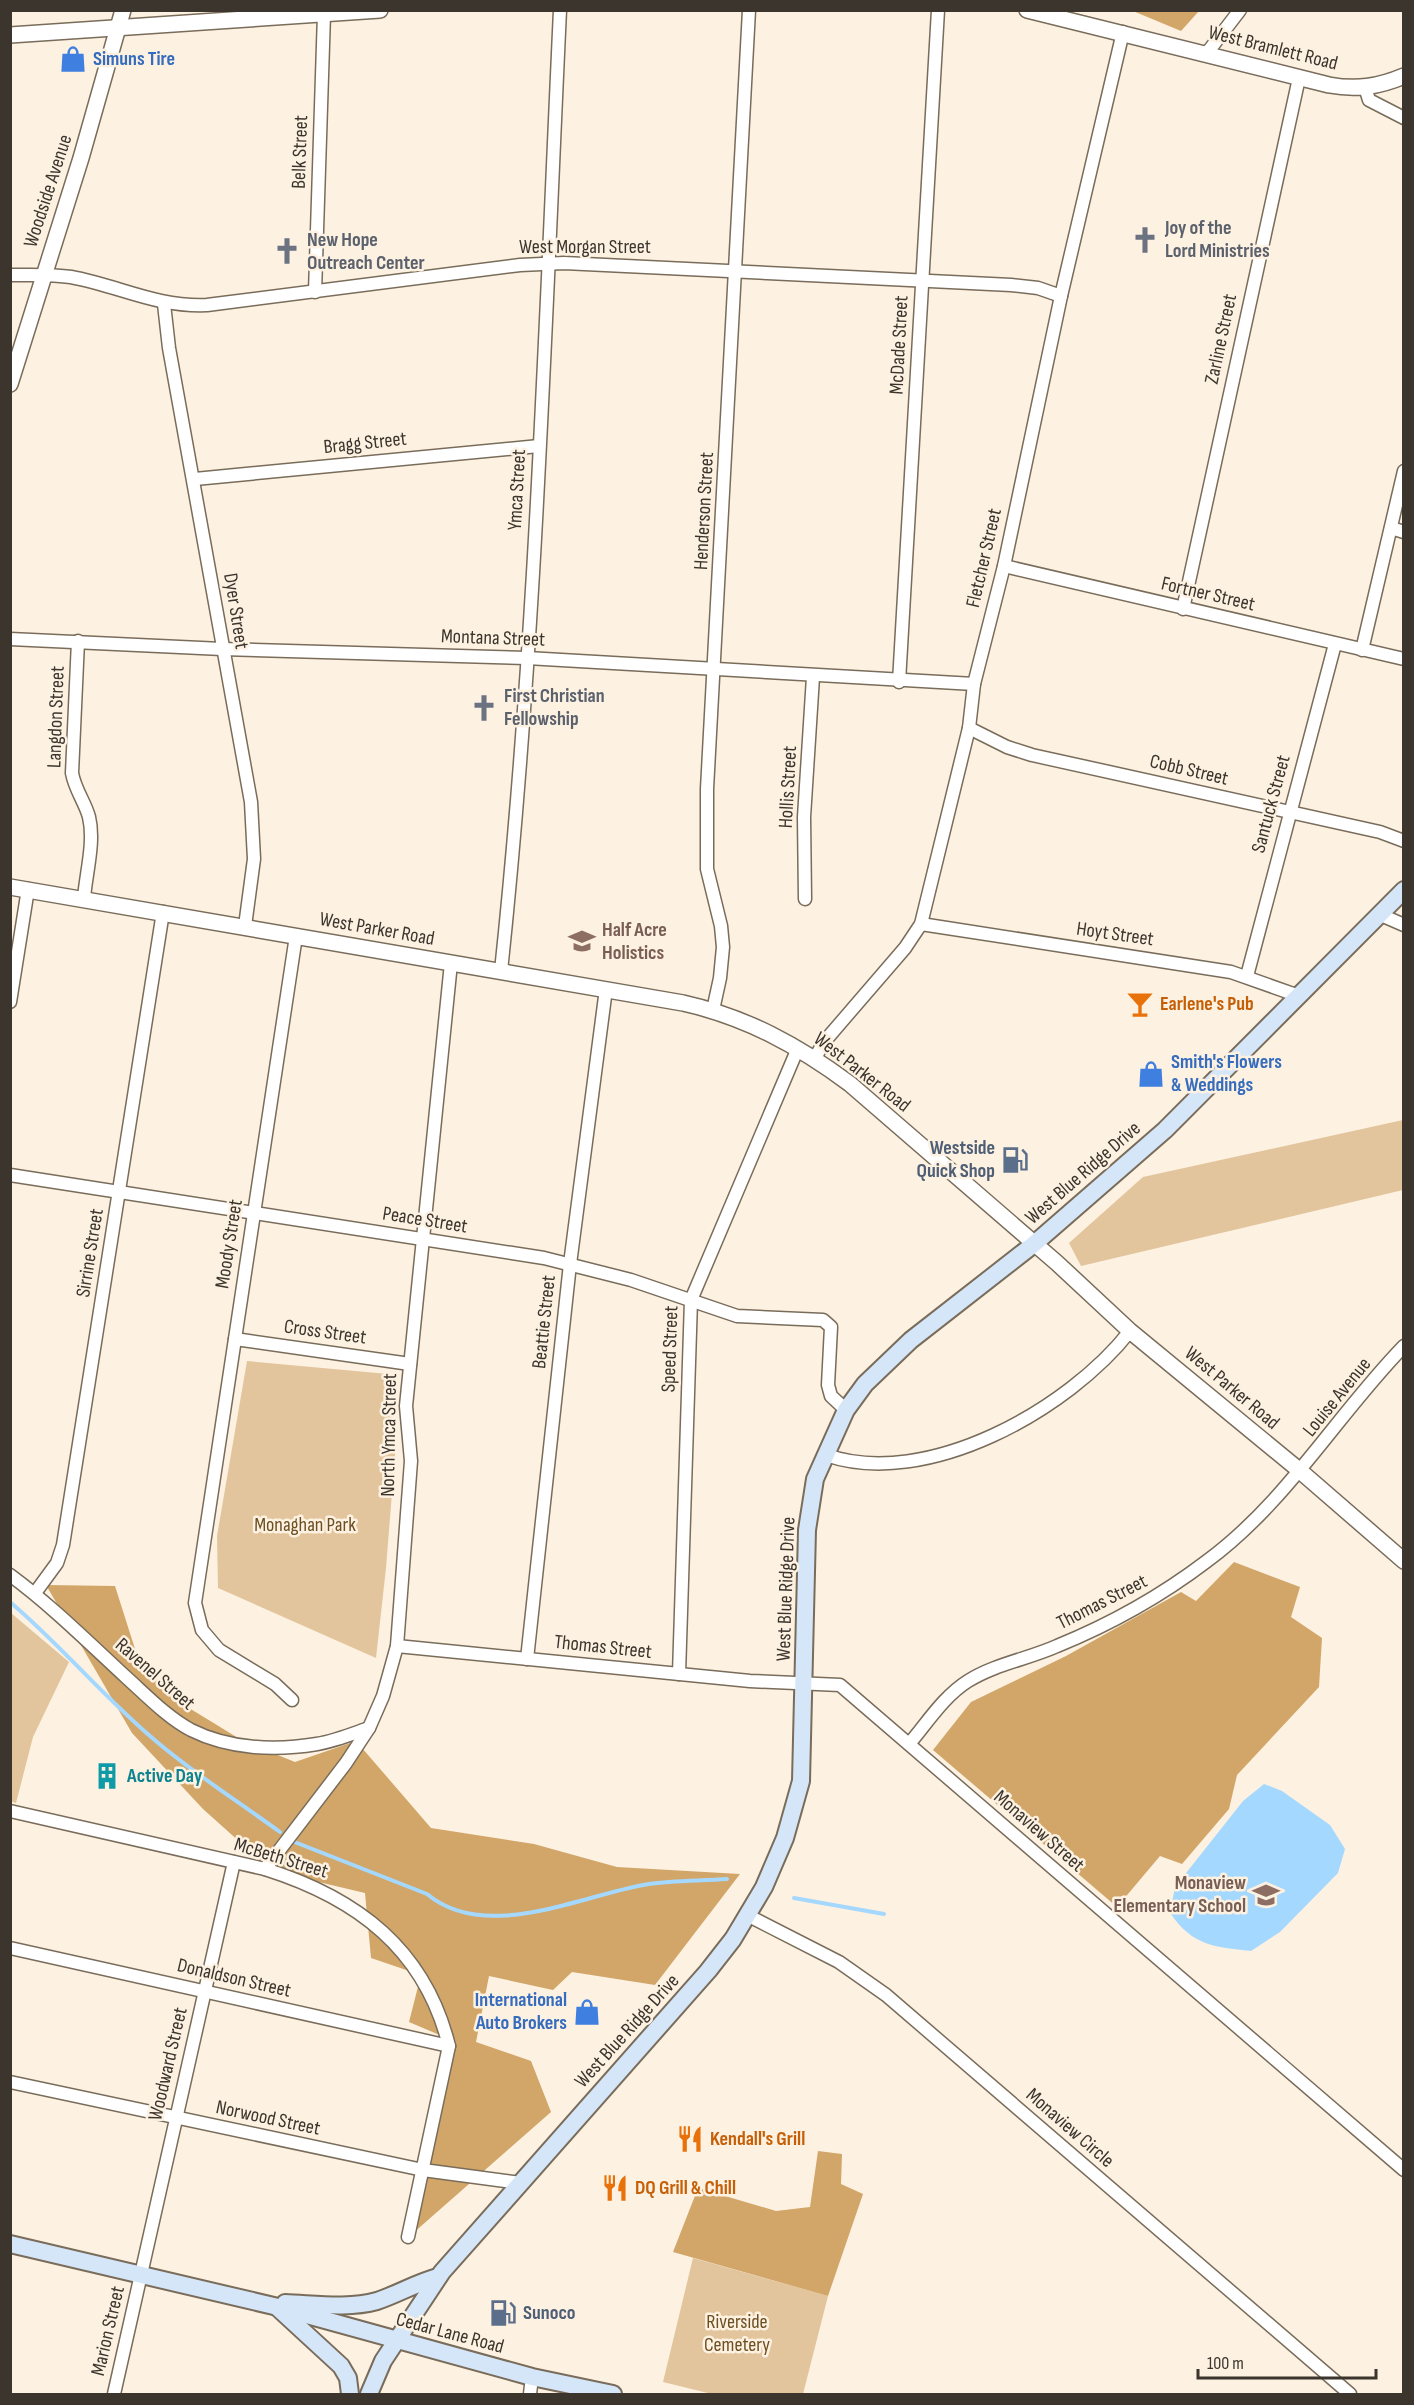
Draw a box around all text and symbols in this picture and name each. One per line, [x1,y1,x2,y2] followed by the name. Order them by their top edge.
[1206,20,1340,76] street label: West Bramlett Road
[58,44,88,74] shop icon: Simuns Tire
[93,47,175,71] place label: Simuns Tire
[287,115,313,189] street label: Belk Street
[19,132,77,250] street label: Woodside Avenue
[1164,216,1270,263] place label: Joy of the Lord Ministries
[1130,225,1160,255] church icon: Joy of the Lord Ministries
[307,228,425,275] place label: New Hope Outreach Center
[519,235,651,259] street label: West Morgan Street
[272,236,302,266] church icon: New Hope Outreach Center
[1200,292,1242,386] street label: Zarline Street
[884,295,914,395] street label: McDade Street
[322,427,408,459] street label: Bragg Street
[503,449,531,531] street label: Ymca Street
[689,451,719,571] street label: Henderson Street
[961,506,1007,610] street label: Fletcher Street
[218,571,254,651] street label: Dyer Street
[1159,572,1257,616] street label: Fortner Street
[440,624,546,652] street label: Montana Street
[42,666,70,768] street label: Langdon Street
[504,684,605,731] place label: First Christian Fellowship
[469,693,499,723] church icon: First Christian Fellowship
[774,745,802,829] street label: Hollis Street
[1147,749,1231,791] street label: Cobb Street
[1246,752,1296,856] street label: Santuck Street
[318,907,436,951] street label: West Parker Road
[1075,917,1155,951] street label: Hoyt Street
[602,918,667,965] place label: Half Acre Holistics
[567,926,597,956] school or university icon: Half Acre Holistics
[1125,989,1155,1019] bar icon: Earlene's Pub
[1160,992,1254,1016] place label: Earlene's Pub
[809,1027,915,1117] street label: West Parker Road
[1171,1050,1282,1097] place label: Smith's Flowers & Weddings
[1136,1059,1166,1089] shop icon: Smith's Flowers & Weddings
[1021,1116,1145,1230] street label: West Blue Ridge Drive
[917,1136,995,1183] place label: Westside Quick Shop
[1000,1145,1030,1175] fuel station icon: Westside Quick Shop
[210,1198,248,1290] street label: Moody Street
[381,1201,469,1239] street label: Peace Street
[71,1207,109,1299] street label: Sirrine Street
[527,1274,561,1370] street label: Beattie Street
[656,1305,684,1393] street label: Speed Street
[282,1314,368,1350] street label: Cross Street
[1180,1341,1284,1435] street label: West Parker Road
[1298,1353,1376,1441] street label: Louise Avenue
[376,1373,402,1497] street label: North Ymca Street
[254,1513,356,1537] park label: Monaghan Park
[771,1516,801,1662] street label: West Blue Ridge Drive
[1053,1569,1151,1635] street label: Thomas Street
[553,1630,653,1664] street label: Thomas Street
[110,1633,200,1715] street label: Ravenel Street
[92,1761,122,1791] building icon: Active Day
[126,1764,203,1788] place label: Active Day
[989,1785,1089,1877] street label: Monaview Street
[231,1832,331,1884] street label: McBeth Street
[1113,1871,1246,1918] place label: Monaview Elementary School
[1251,1880,1281,1910] school or university icon: Monaview Elementary School
[175,1953,293,2003] street label: Donaldson Street
[570,1969,684,2093] street label: West Blue Ridge Drive
[475,1988,567,2035] place label: International Auto Brokers
[572,1997,602,2027] shop icon: International Auto Brokers
[143,2005,193,2123] street label: Woodward Street
[1021,2083,1119,2173] street label: Monaview Circle
[214,2095,322,2141] street label: Norwood Street
[675,2124,705,2154] restaurant icon: Kendall's Grill
[710,2127,805,2151] place label: Kendall's Grill
[600,2173,630,2203] restaurant icon: DQ Grill & Chill
[635,2176,736,2200] place label: DQ Grill & Chill
[86,2284,130,2378] street label: Marion Street
[488,2298,518,2328] fuel station icon: Sunoco
[523,2301,576,2325] place label: Sunoco
[393,2307,507,2359] street label: Cedar Lane Road
[704,2310,770,2357] park label: Riverside Cemetery
[1198,2342,1376,2380] scale bar
[1207,2353,1244,2374] text: 100 m

